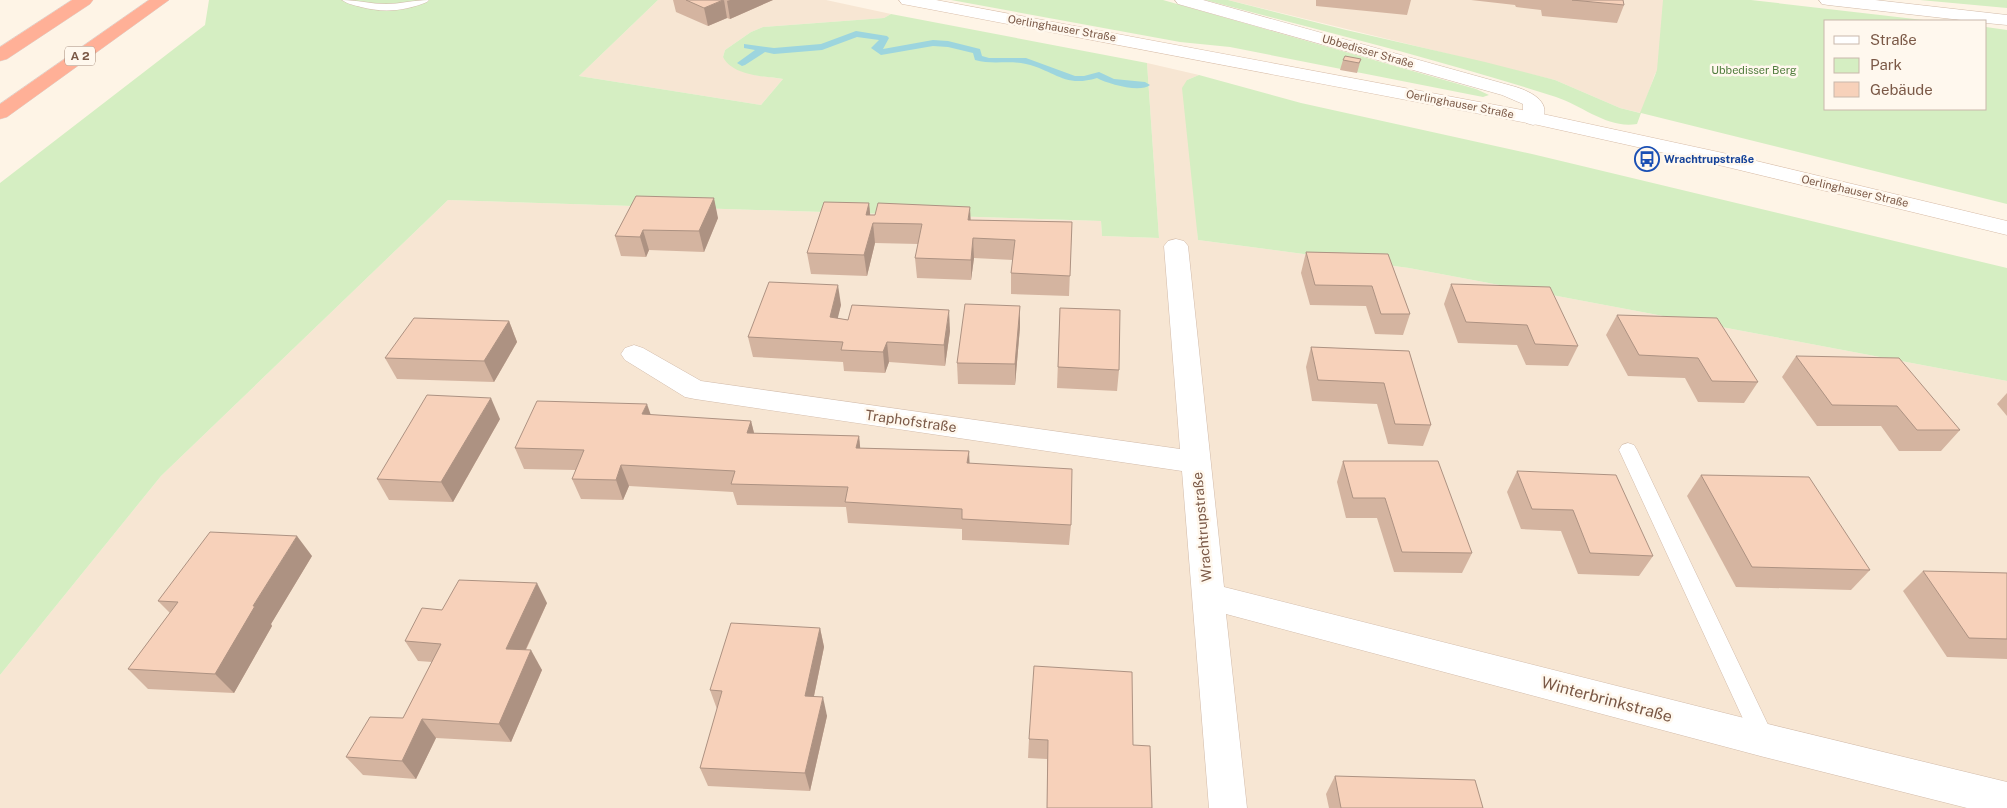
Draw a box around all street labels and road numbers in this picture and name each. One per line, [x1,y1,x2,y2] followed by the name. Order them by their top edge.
[1007,13,1117,43] street label: Oerlinghauser Straße
[1321,32,1415,70] street label: Ubbedisser Straße
[65,46,95,66] road number: A 2
[1405,88,1515,120] street label: Oerlinghauser Straße
[1800,173,1910,209] street label: Oerlinghauser Straße
[864,407,958,435] street label: Traphofstraße
[1189,471,1215,583] street label: Wrachtrupstraße
[1539,673,1674,726] street label: Winterbrinkstraße

